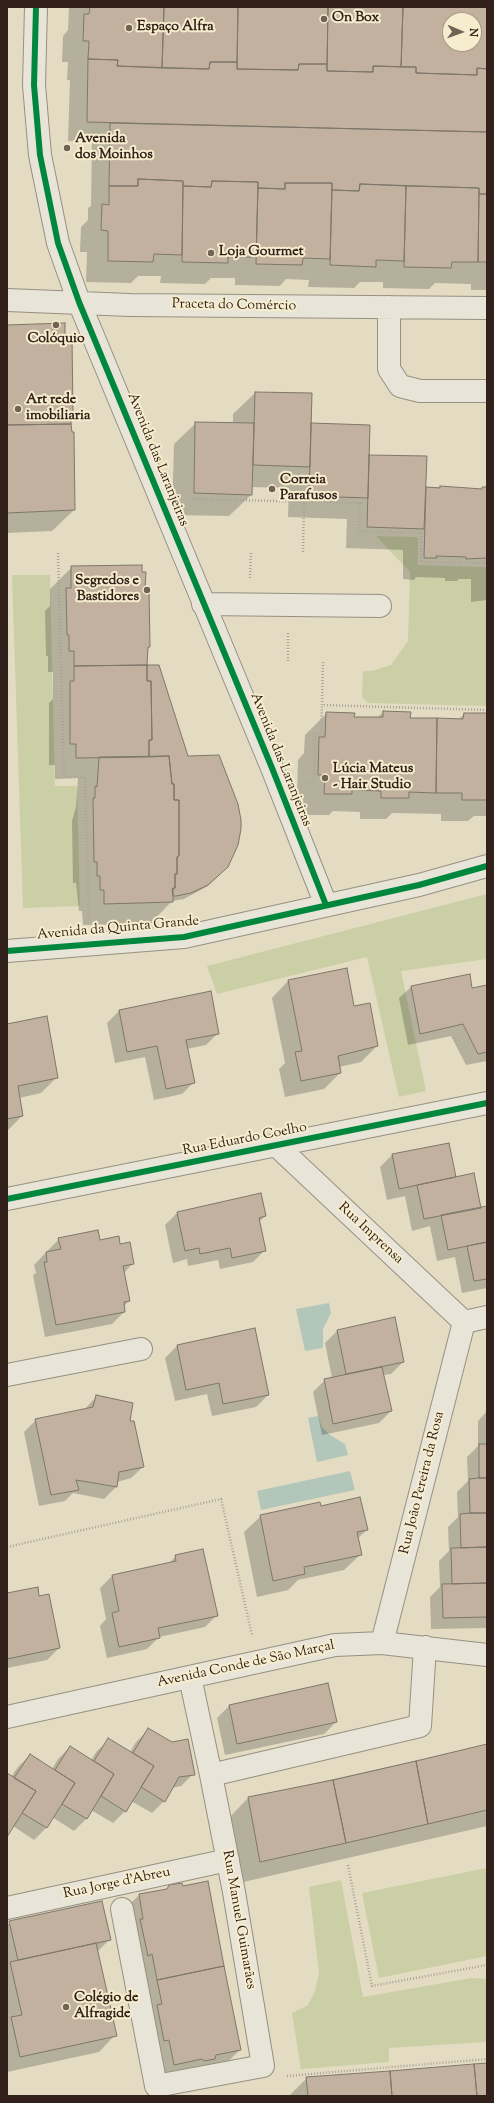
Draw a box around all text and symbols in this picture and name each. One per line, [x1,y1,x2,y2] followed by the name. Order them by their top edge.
[332,11,379,27] place label: On Box
[442,12,482,52] north arrow
[319,14,329,24] marker: On Box
[137,20,214,36] place label: Espaço Alfra
[124,23,134,33] marker: Espaço Alfra
[465,28,481,37] text: N
[75,132,153,164] place label: Avenida dos Moinhos
[62,143,72,153] marker: Avenida dos Moinhos
[219,245,303,261] place label: Loja Gourmet
[206,248,216,258] marker: Loja Gourmet
[172,297,296,315] street label: Praceta do Comércio
[51,320,61,330] marker: Colóquio
[27,332,85,348] place label: Colóquio
[123,391,191,529] street label: Avenida das Laranjeiras
[26,393,90,426] place label: Art rede imobiliaria
[13,404,23,414] marker: Art rede imobiliaria
[280,473,337,506] place label: Correia Parafusos
[267,484,277,494] marker: Correia Parafusos
[75,574,139,606] place label: Segredos e Bastidores
[142,585,152,595] marker: Segredos e Bastidores
[246,691,314,829] street label: Avenida das Laranjeiras
[333,762,413,794] place label: Lúcia Mateus - Hair Studio
[320,773,330,783] marker: Lúcia Mateus - Hair Studio
[36,914,200,944] street label: Avenida da Quinta Grande
[182,1120,308,1160] street label: Rua Eduardo Coelho
[334,1200,406,1268] street label: Rua Imprensa
[397,1410,449,1556] street label: Rua João Pereira da Rosa
[156,1638,336,1692] street label: Avenida Conde de São Marçal
[217,1849,259,1991] street label: Rua Manuel Guimarães
[62,1864,172,1904] street label: Rua Jorge d'Abreu
[74,1991,138,2024] place label: Colégio de Alfragide
[61,2002,71,2012] marker: Colégio de Alfragide

